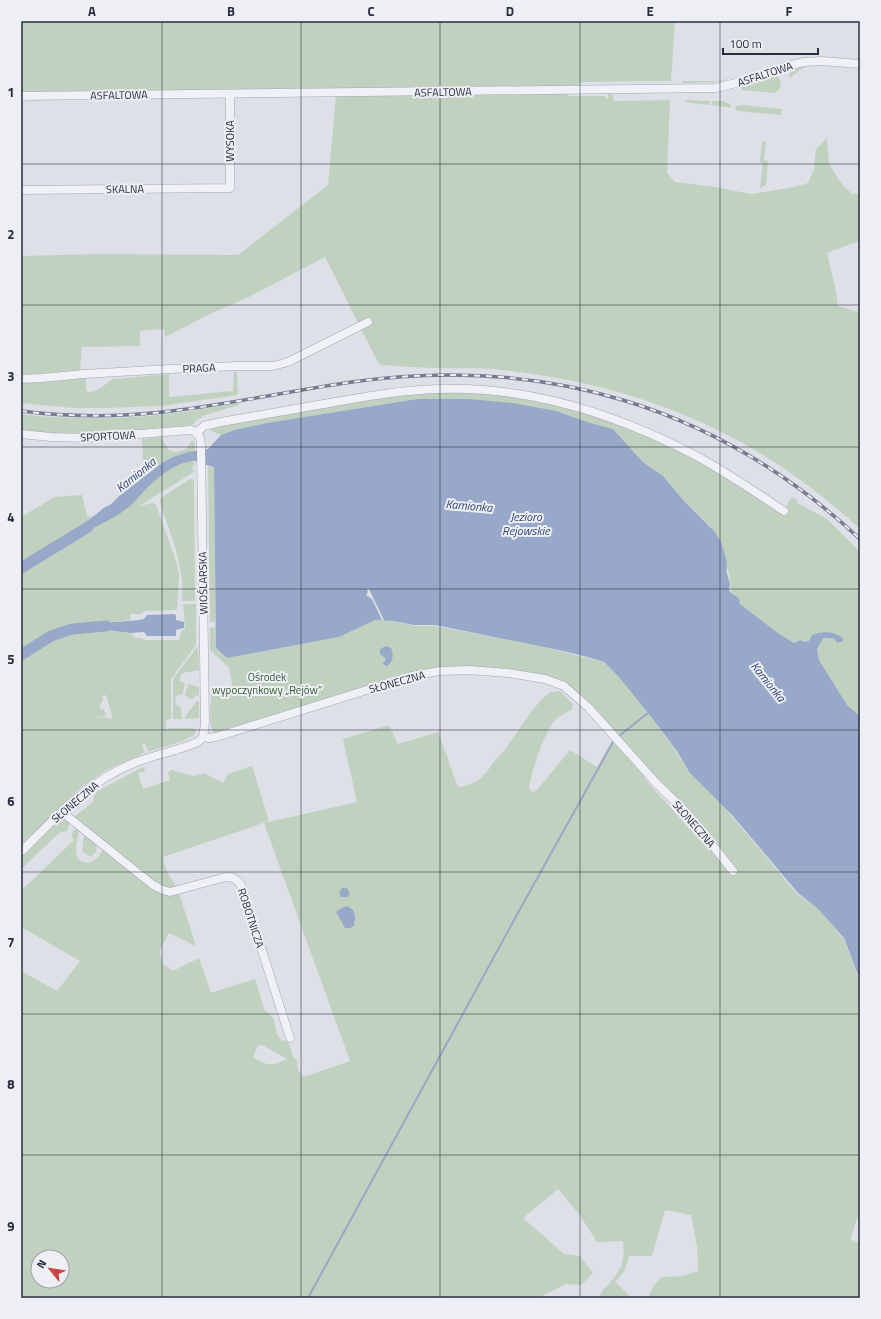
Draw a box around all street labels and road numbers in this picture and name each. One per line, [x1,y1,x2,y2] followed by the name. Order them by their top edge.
[735,57,795,90] street label: ASFALTOWA
[414,83,472,101] street label: ASFALTOWA
[90,86,148,104] street label: ASFALTOWA
[222,120,238,162] street label: WYSOKA
[106,181,145,197] street label: SKALNA
[182,359,216,377] street label: PRAGA
[80,427,136,445] street label: SPORTOWA
[194,551,212,615] street label: WIOŚLARSKA
[367,667,427,697] street label: SŁONECZNA
[48,777,103,827] street label: SŁONECZNA
[669,797,719,851] street label: SŁONECZNA
[234,886,268,950] street label: ROBOTNICZA

